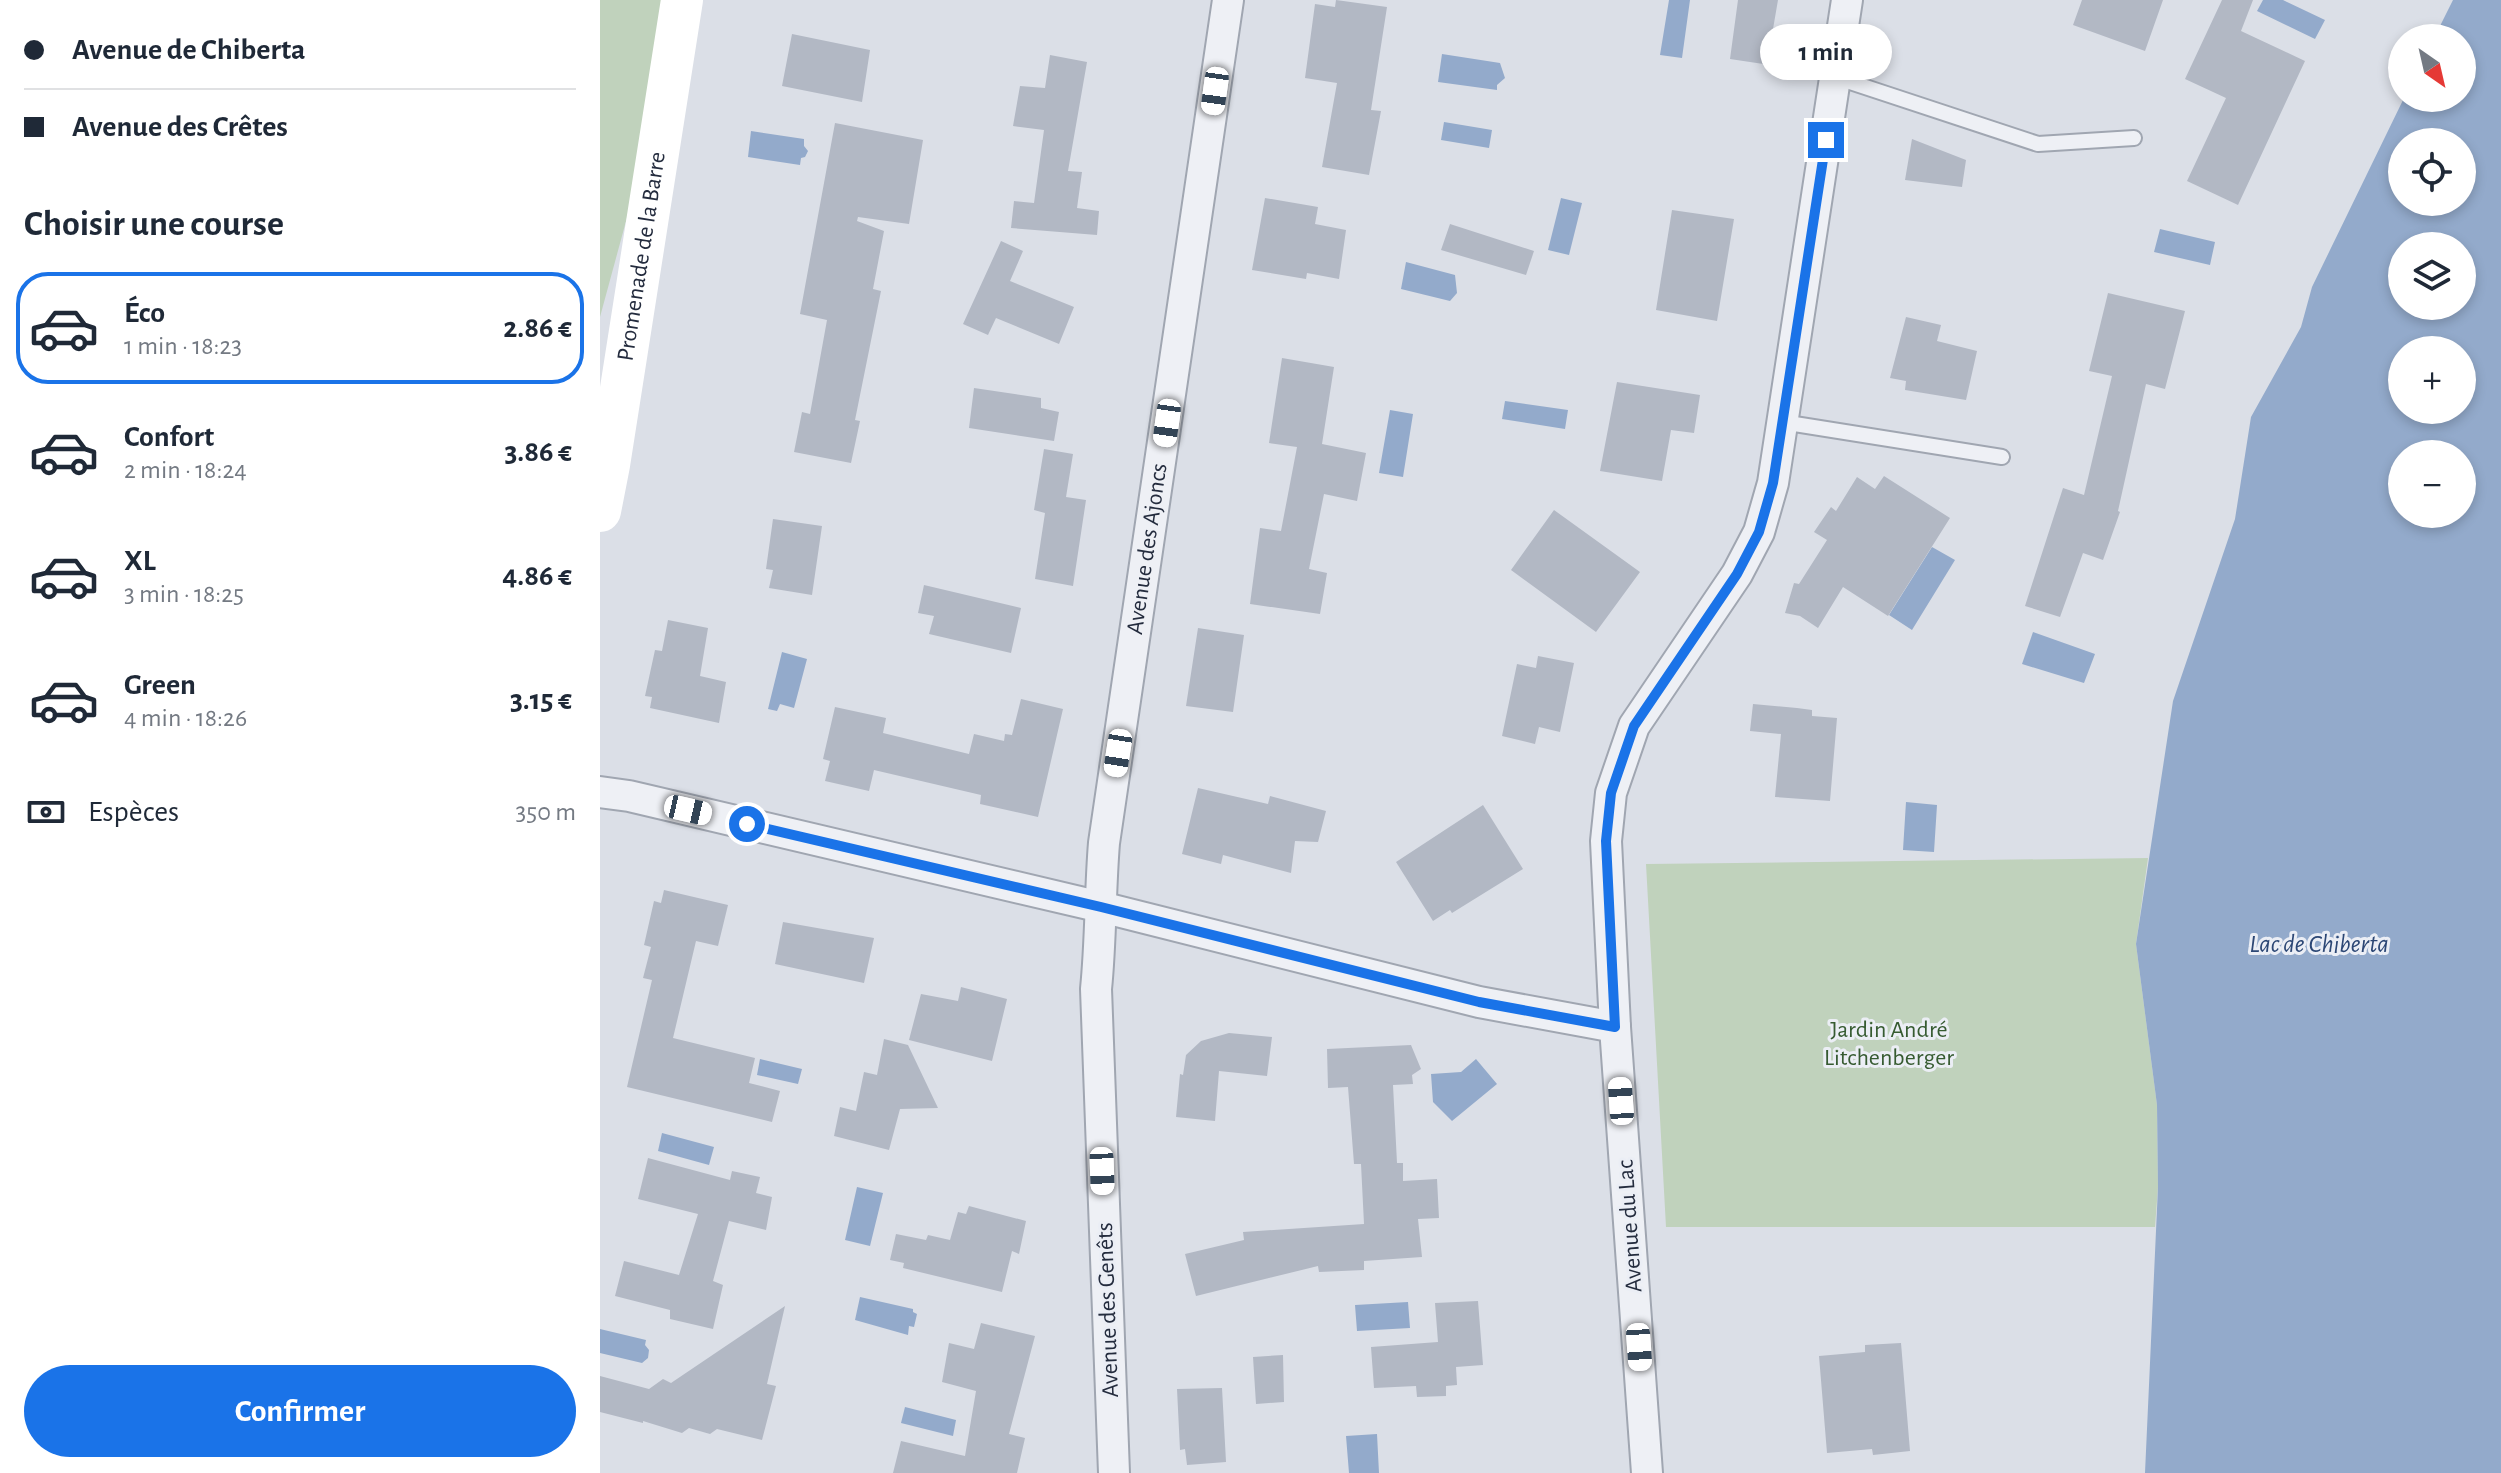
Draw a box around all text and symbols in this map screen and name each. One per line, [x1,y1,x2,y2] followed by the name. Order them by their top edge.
[1760,24,1892,80] callout: 1 min
[2388,24,2476,112] north arrow
[2388,24,2476,528] map controls
[72,35,306,65] text: Avenue de Chiberta
[1799,39,1853,65] text: 1 min
[1200,66,1230,116] car
[72,112,288,142] text: Avenue des Crêtes
[1808,122,1844,158] route end
[2388,128,2476,216] button: locate
[613,150,670,363] street label: Promenade de la Barre
[24,206,284,242] text: Choisir une course
[2388,232,2476,320] button: layers
[28,292,100,364] icon: car
[124,298,165,328] text: Éco
[503,313,572,343] text: 2.86 €
[124,333,242,359] text: 1 min · 18:23
[2388,336,2476,424] button: +
[1152,398,1182,448] car
[28,416,100,488] icon: car
[124,422,214,452] text: Confort
[504,437,572,467] text: 3.86 €
[2388,440,2476,528] button: −
[124,457,247,483] text: 2 min · 18:24
[1123,462,1172,636] street label: Avenue des Ajoncs
[28,540,100,612] icon: car
[124,546,156,576] text: XL
[502,561,572,591] text: 4.86 €
[124,581,244,607] text: 3 min · 18:25
[28,664,100,736] icon: car
[124,670,196,700] text: Green
[510,685,572,715] text: 3.15 €
[124,705,247,731] text: 4 min · 18:26
[1102,727,1134,779] car
[24,790,68,834] icon: cash
[662,793,714,827] car
[88,797,179,827] text: Espèces
[516,799,576,825] text: 350 m
[729,806,765,842] route start
[2249,931,2389,957] water label: Lac de Chiberta
[1824,1018,1954,1070] park label: Jardin André Litchenberger
[1607,1076,1635,1126] car
[1089,1147,1115,1195] car
[1613,1159,1647,1293] street label: Avenue du Lac
[1093,1222,1123,1398] street label: Avenue des Genêts
[1625,1322,1653,1372] car
[24,1365,576,1457] button: Confirmer

